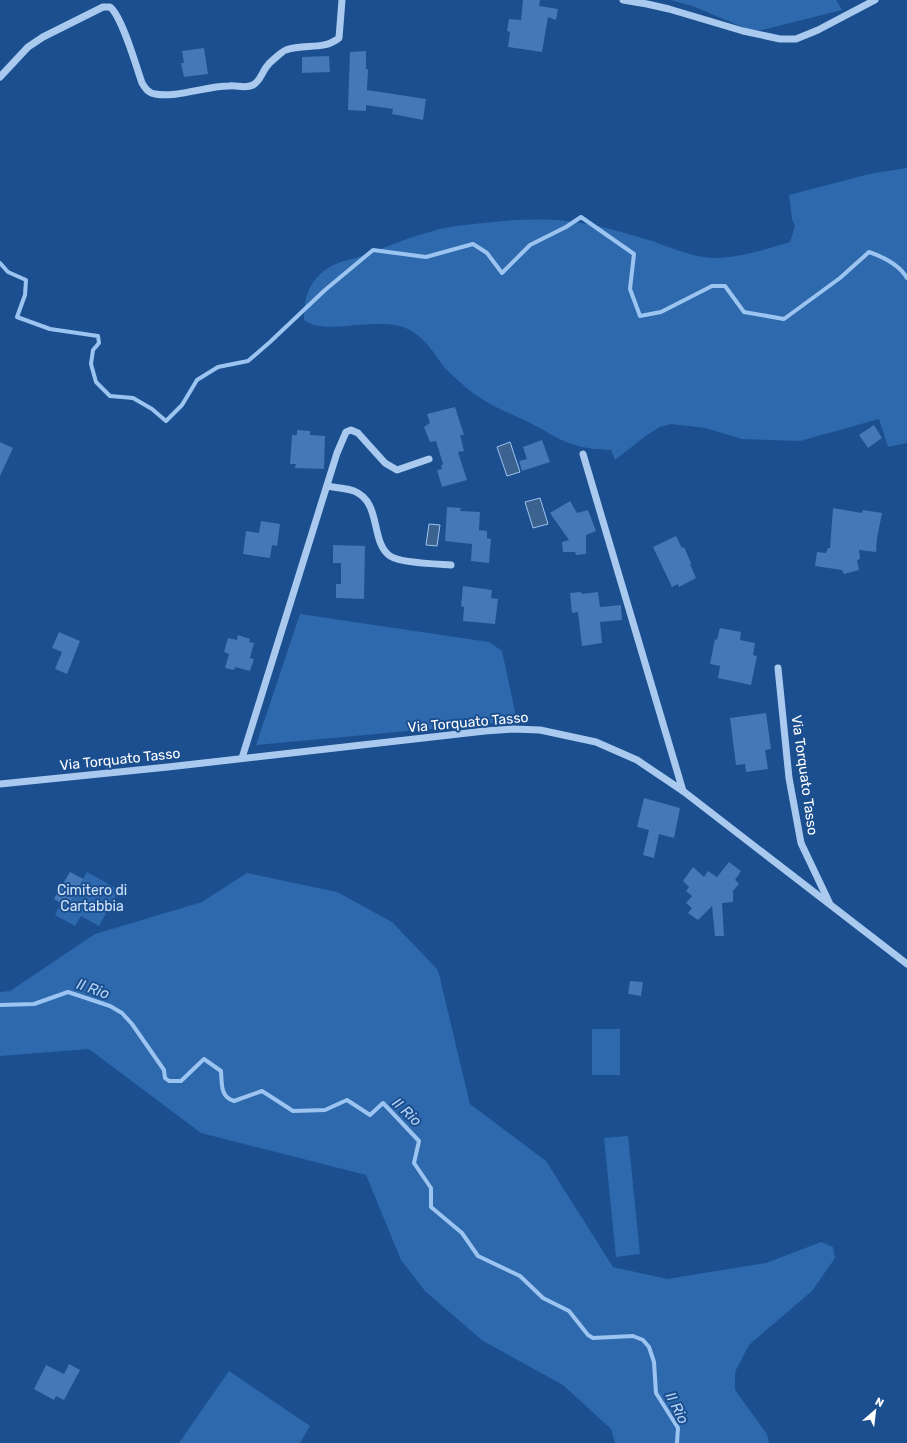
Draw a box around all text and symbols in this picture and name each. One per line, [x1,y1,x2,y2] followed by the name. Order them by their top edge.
[407,709,529,736] street label: Via Torquato Tasso
[788,714,821,836] street label: Via Torquato Tasso
[59,745,181,774] street label: Via Torquato Tasso
[57,882,127,915] park label: Cimitero di Cartabbia
[74,975,112,1003] water label: Il Rio
[389,1094,426,1130] water label: Il Rio
[661,1389,693,1427] water label: Il Rio
[855,1391,895,1431] north arrow
[873,1395,886,1410] text: N

